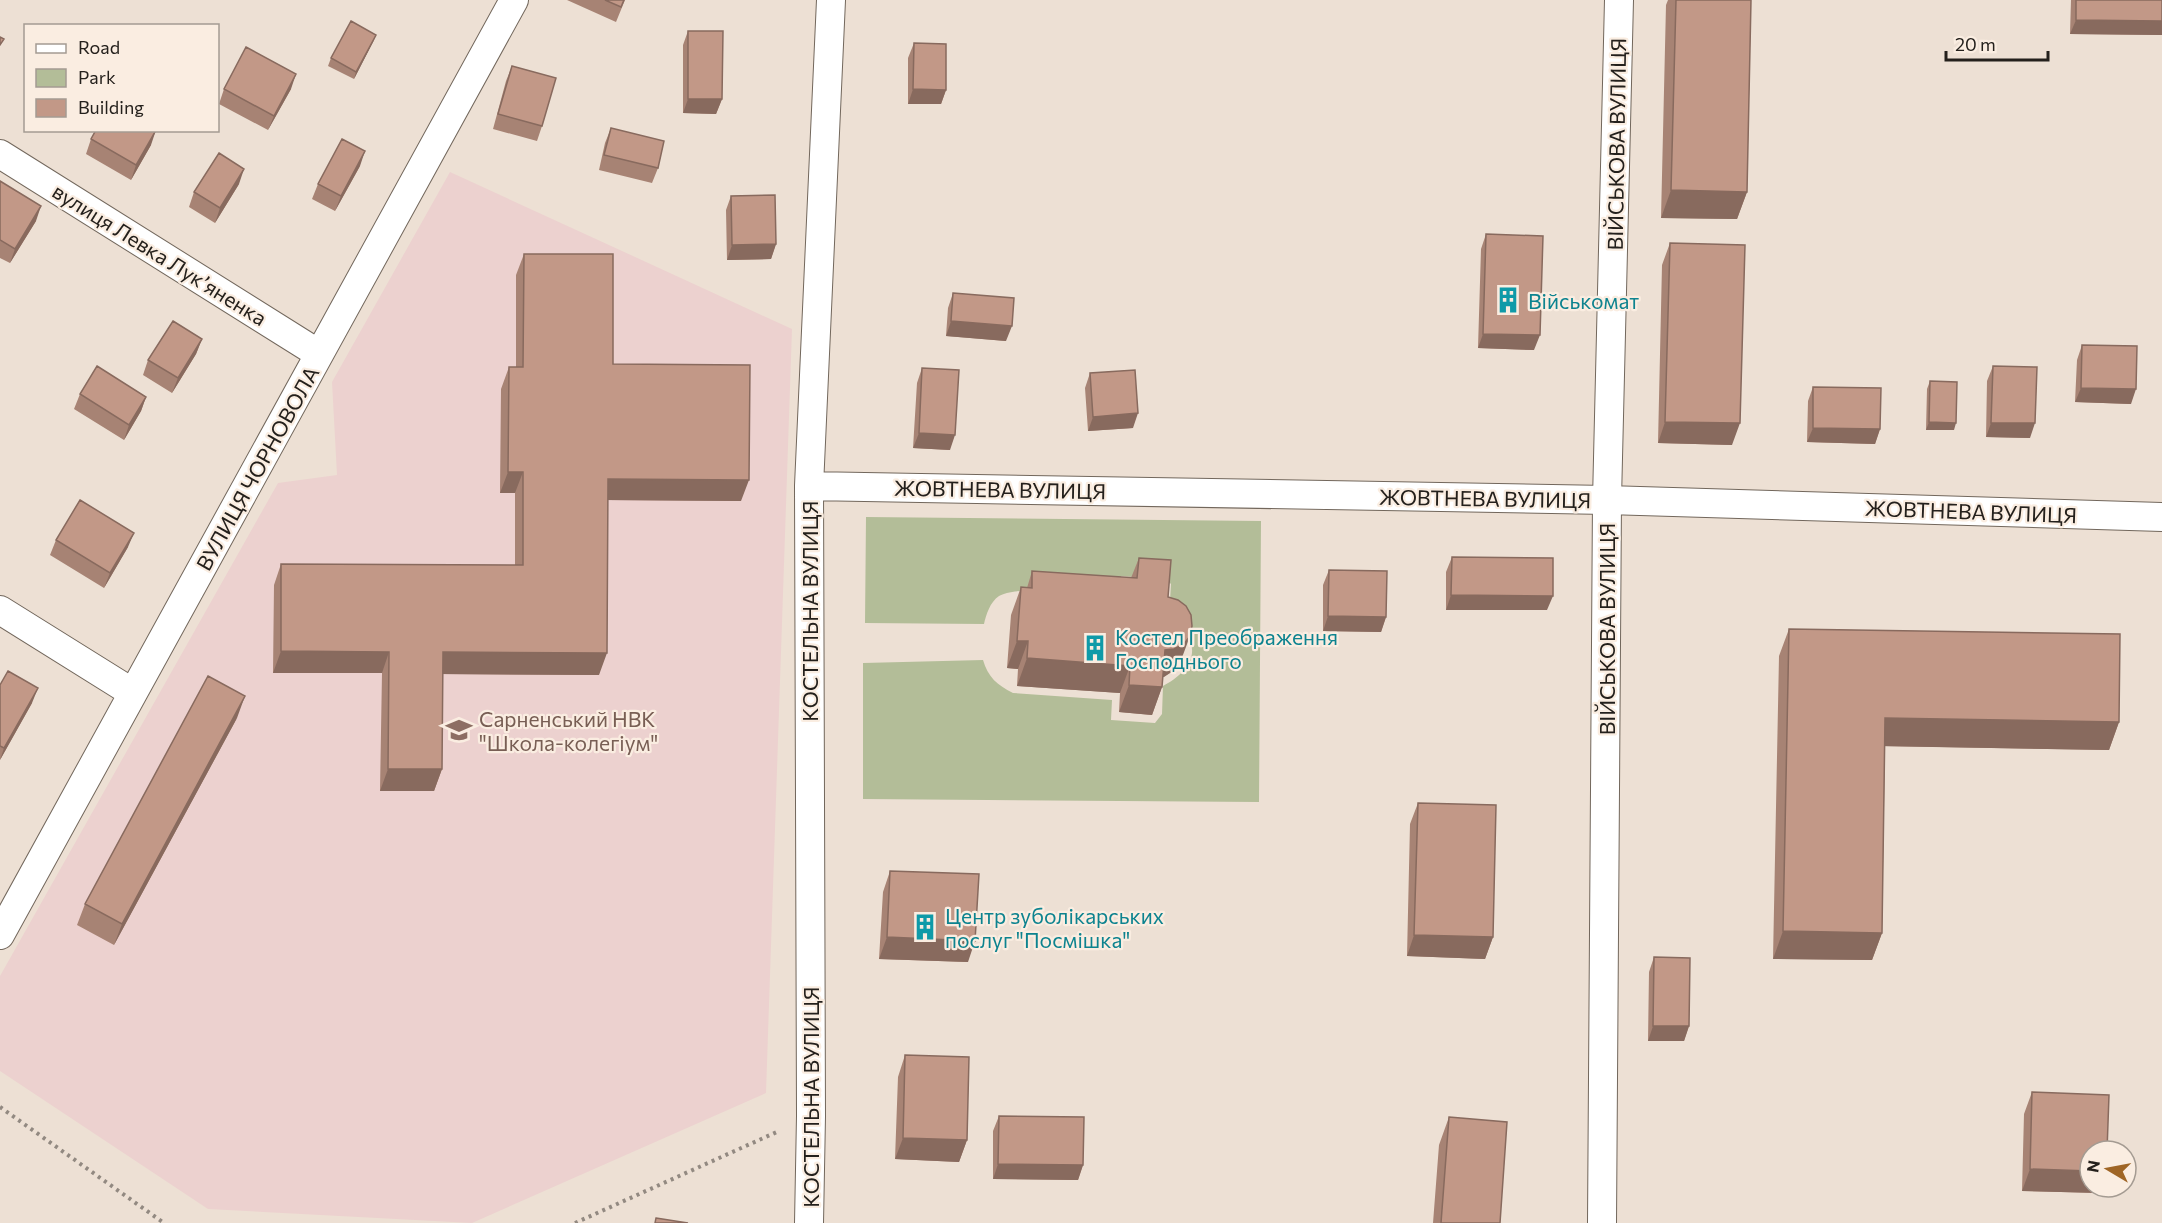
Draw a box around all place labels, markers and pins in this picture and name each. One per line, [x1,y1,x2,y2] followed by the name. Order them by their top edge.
[1493,285,1523,315] building icon: Військомат
[1528,288,1639,313] place label: Військомат
[1115,624,1338,673] place label: Костел Преображення Господнього
[1080,633,1110,663] building icon: Костел Преображення Господнього
[479,706,658,755] place label: Сарненський НВК "Школа-колегіум"
[444,715,474,745] school or university icon: Сарненський НВК "Школа-колегіум"
[945,903,1164,952] place label: Центр зуболікарських послуг "Посмішка"
[910,912,940,942] building icon: Центр зуболікарських послуг "Посмішка"

